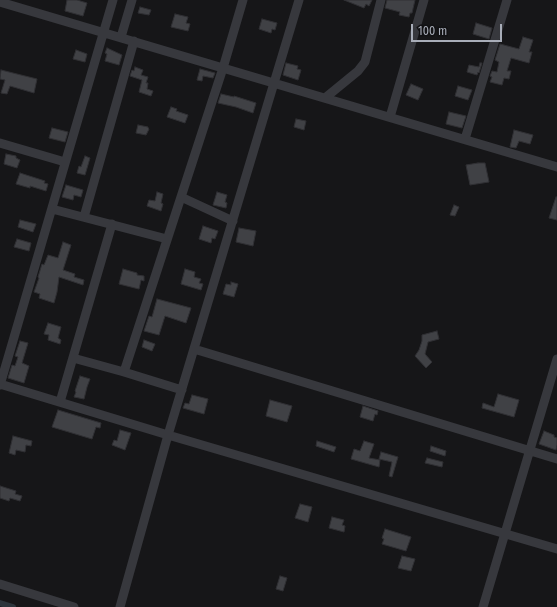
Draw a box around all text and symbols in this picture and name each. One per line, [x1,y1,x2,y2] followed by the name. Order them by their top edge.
[413,16,504,42] scale bar
[418,24,447,38] text: 100 m

